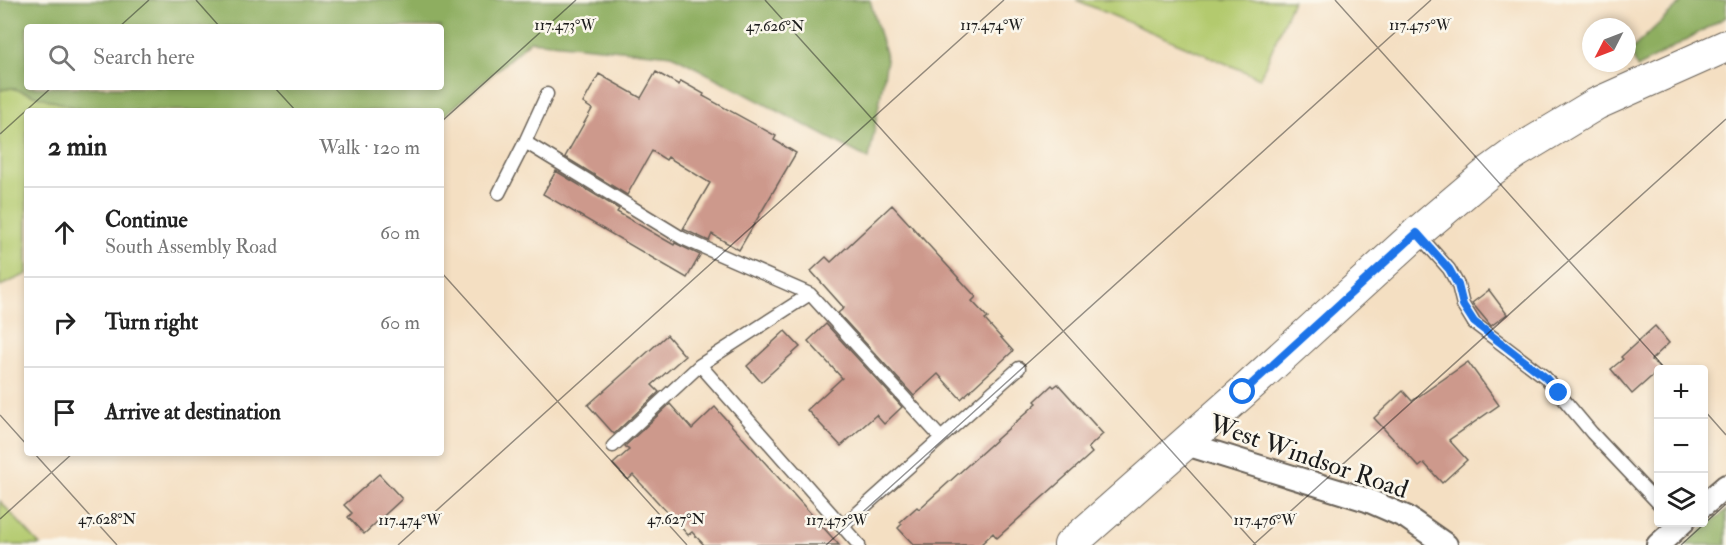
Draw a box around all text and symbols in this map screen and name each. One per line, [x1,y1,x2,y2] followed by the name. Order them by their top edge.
[534,16,596,35] text: 117.473°W
[960,16,1024,35] text: 117.474°W
[1389,16,1452,35] text: 117.475°W
[746,17,805,36] text: 47.626°N
[1582,18,1636,72] north arrow
[24,24,444,90] search box
[45,41,78,74] icon: search
[93,43,195,71] text: Search here
[48,131,107,163] text: 2 min
[319,135,420,160] text: Walk · 120 m
[105,206,188,234] text: Continue
[48,216,81,249] icon: ahead
[380,220,420,245] text: 60 m
[105,234,277,259] text: South Assembly Road
[48,306,81,339] icon: right
[105,308,198,336] text: Turn right
[380,310,420,335] text: 60 m
[1654,365,1708,527] map controls
[1654,365,1708,419] button: +
[1229,378,1255,404] route start
[1545,379,1571,405] route end
[48,396,81,429] icon: arrive
[105,398,281,426] text: Arrive at destination
[1204,408,1413,506] street label: West Windsor Road
[1654,419,1708,473] button: −
[1654,473,1708,527] button: layers
[78,510,137,529] text: 47.628°N
[647,510,706,529] text: 47.627°N
[378,511,442,530] text: 117.474°W
[806,511,869,530] text: 117.475°W
[1233,511,1297,530] text: 117.476°W

